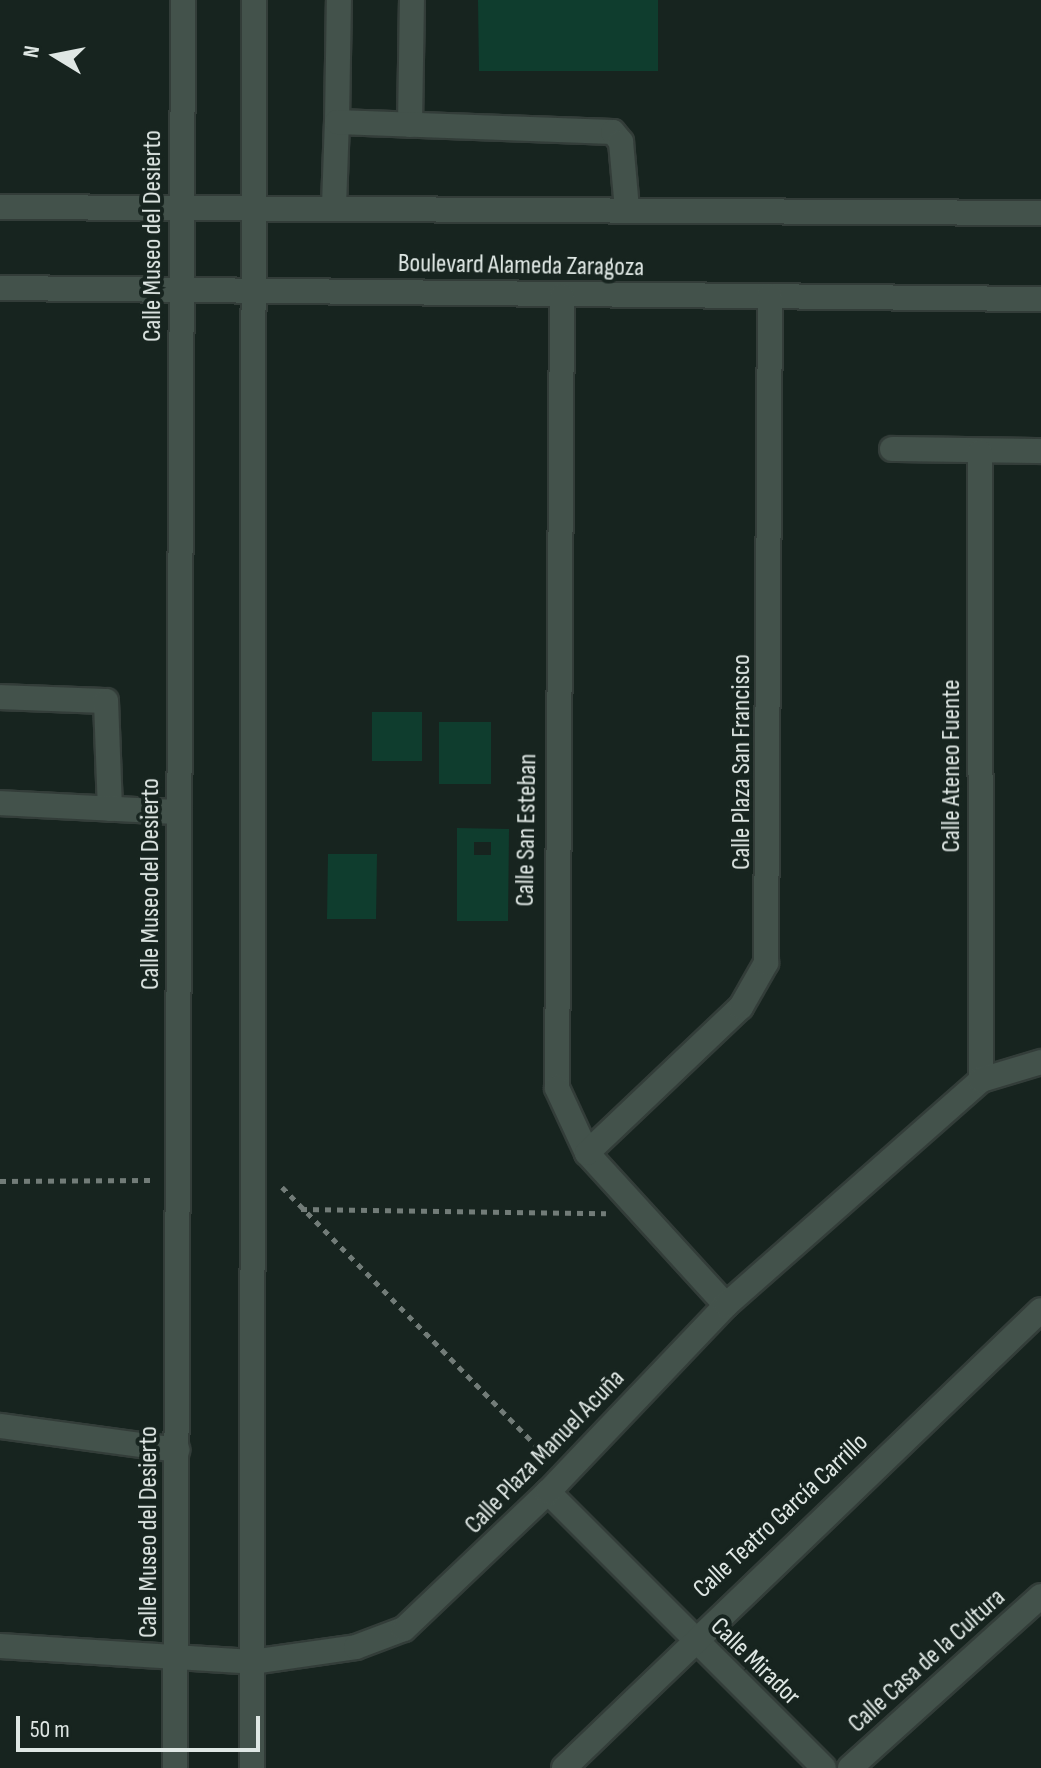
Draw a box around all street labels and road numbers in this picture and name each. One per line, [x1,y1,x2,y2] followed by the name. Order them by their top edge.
[137,130,169,342] street label: Calle Museo del Desierto
[398,248,644,284] street label: Boulevard Alameda Zaragoza
[726,654,758,870] street label: Calle Plaza San Francisco
[936,680,968,852] street label: Calle Ateneo Fuente
[510,753,544,907] street label: Calle San Esteban
[135,778,167,990] street label: Calle Museo del Desierto
[459,1363,631,1541] street label: Calle Plaza Manuel Acuña
[133,1426,165,1638] street label: Calle Museo del Desierto
[687,1427,875,1605] street label: Calle Teatro García Carrillo
[842,1582,1012,1740] street label: Calle Casa de la Cultura
[704,1612,806,1712] street label: Calle Mirador

